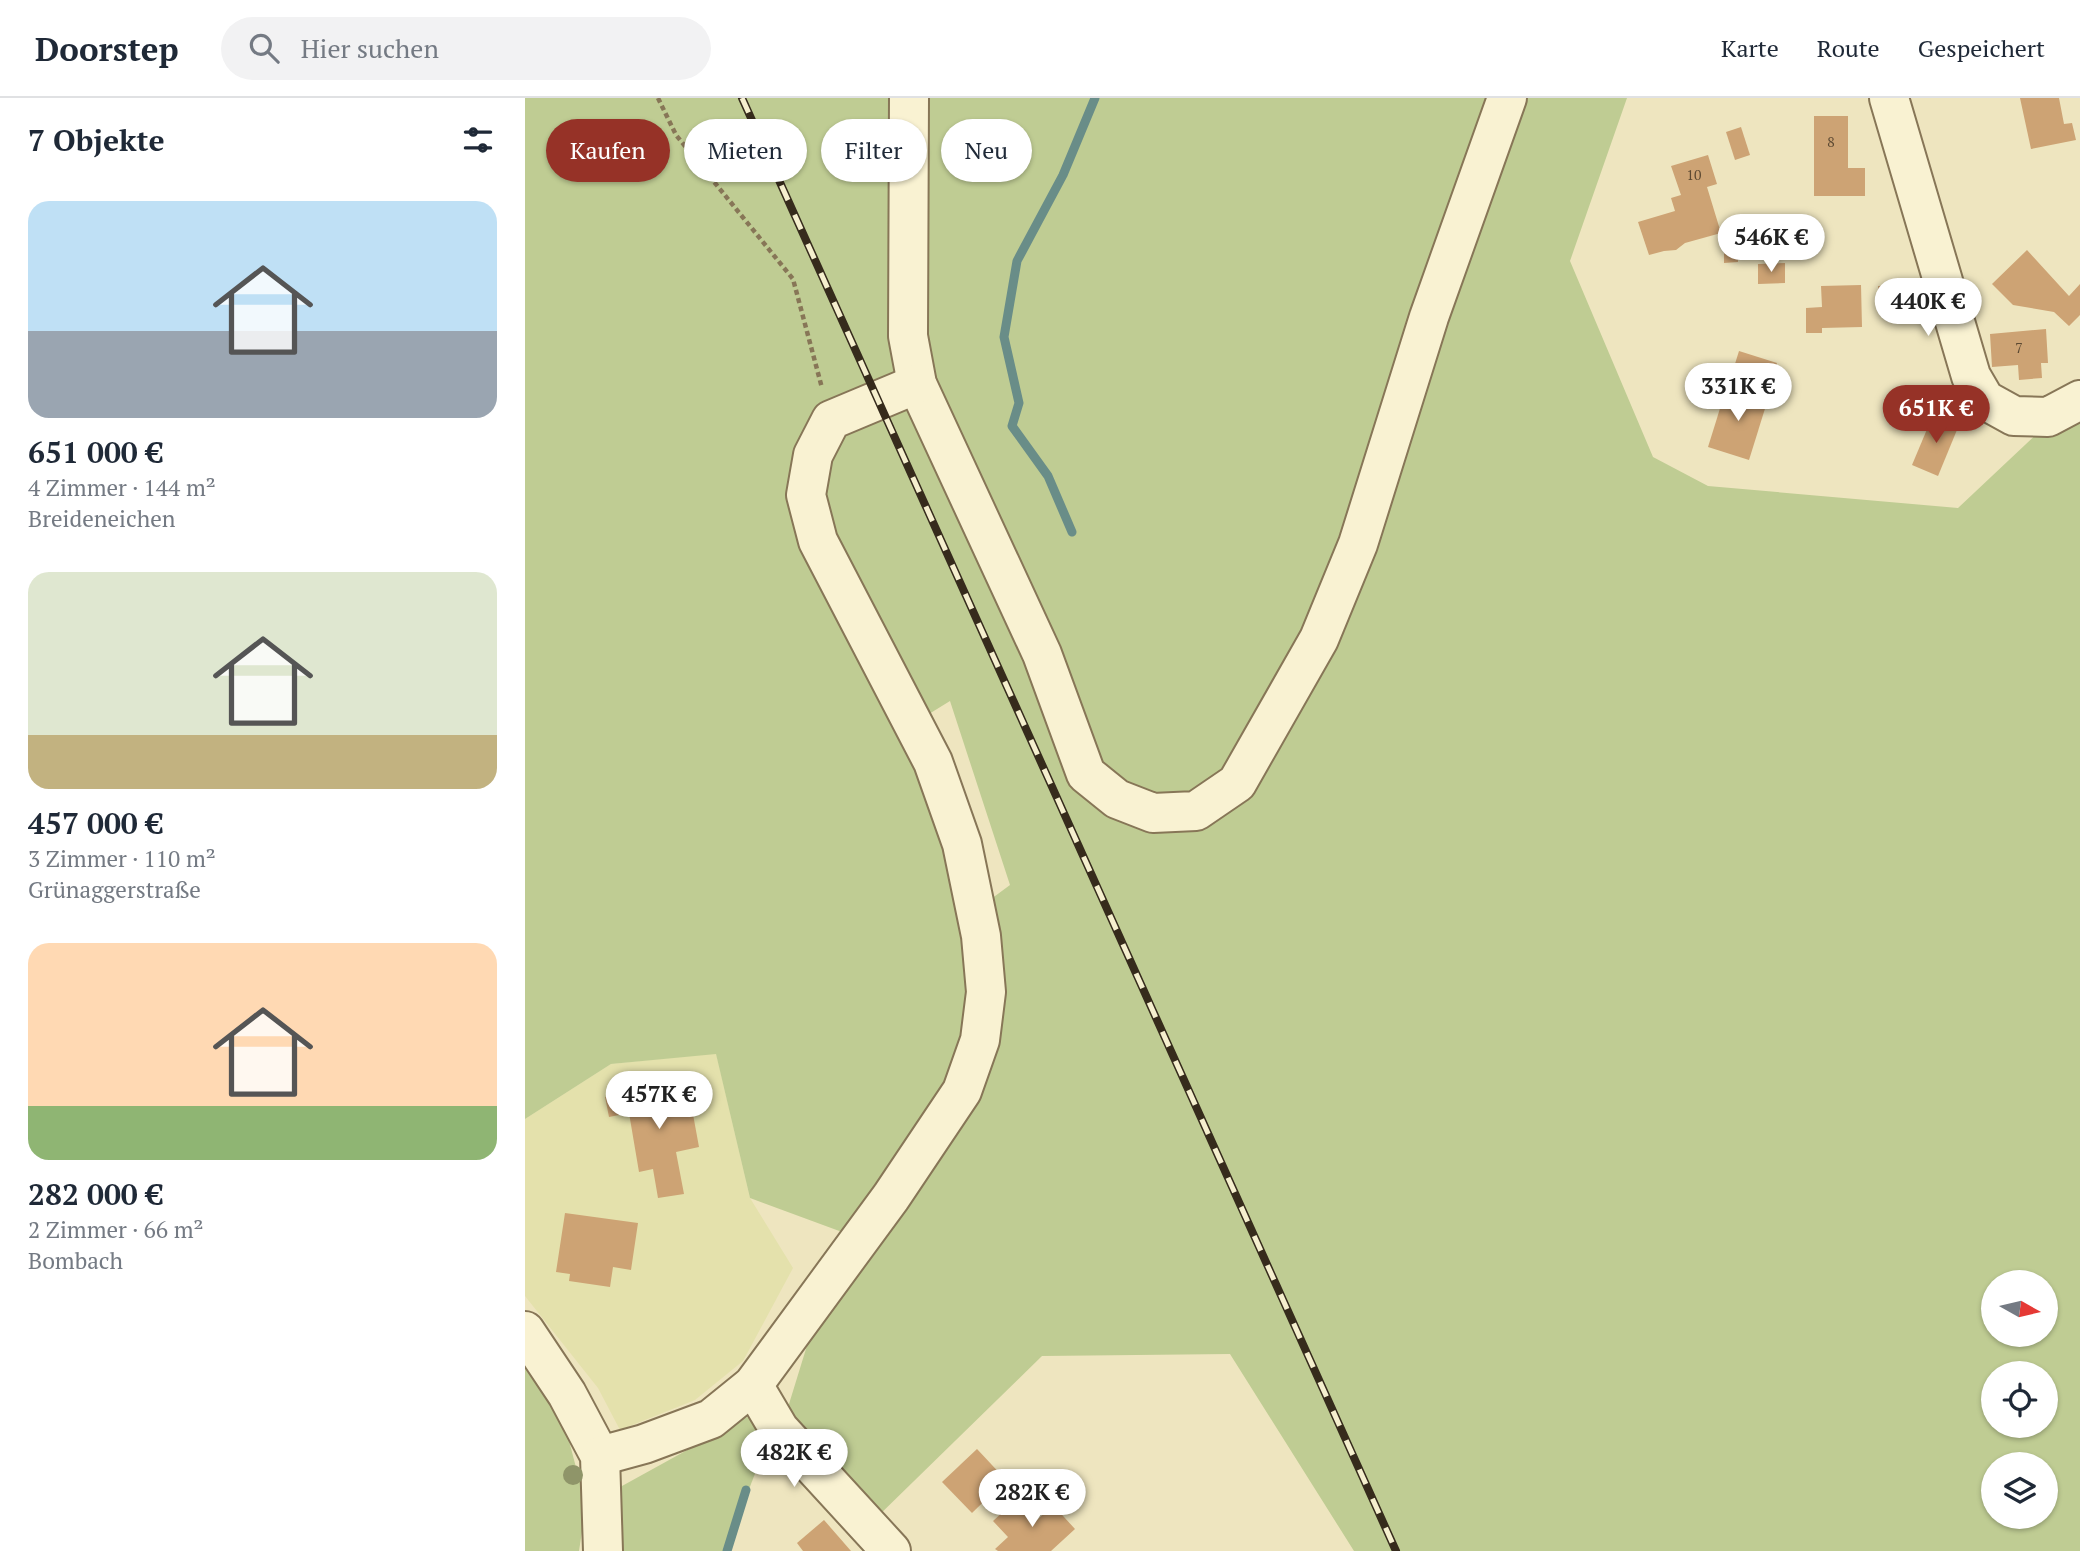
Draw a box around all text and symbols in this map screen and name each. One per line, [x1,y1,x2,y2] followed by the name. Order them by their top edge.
[221,17,711,80] search box
[35,27,179,70] text: Doorstep
[245,29,283,67] icon: search
[301,31,439,65] text: Hier suchen
[1721,32,1779,64] text: Karte
[1817,32,1880,64] text: Route
[1918,32,2045,64] text: Gespeichert
[546,119,670,182] chip: Kaufen
[684,119,807,182] chip: Mieten
[821,119,927,182] chip: Filter
[941,119,1032,182] chip: Neu
[28,120,165,160] text: 7 Objekte
[459,121,497,159] icon: filters
[1827,132,1835,151] house number: 8
[1687,165,1701,184] house number: 10
[1714,214,1828,274] pin: 546K €
[1734,221,1808,252] text: 546K €
[200,247,326,373] icon: home
[1871,278,1985,338] pin: 440K €
[1891,285,1965,316] text: 440K €
[2015,338,2023,357] house number: 7
[1681,364,1795,423] pin: 331K €
[1701,370,1775,401] text: 331K €
[1879,386,1993,445] pin: 651K €
[1899,392,1973,423] text: 651K €
[28,432,163,472] text: 651 000 €
[28,472,216,503] text: 4 Zimmer · 144 m²
[28,503,175,534] text: Breideneichen
[200,618,326,744] icon: home
[28,803,163,843] text: 457 000 €
[28,843,216,874] text: 3 Zimmer · 110 m²
[28,874,201,905] text: Grünaggerstraße
[200,989,326,1115] icon: home
[602,1072,716,1131] pin: 457K €
[622,1078,696,1109] text: 457K €
[28,1174,163,1214] text: 282 000 €
[28,1214,203,1245] text: 2 Zimmer · 66 m²
[28,1245,123,1276] text: Bombach
[1981,1270,2058,1348] north arrow
[1981,1270,2058,1529] map controls
[1981,1361,2058,1438] button: locate
[737,1430,851,1489] pin: 482K €
[757,1436,831,1467] text: 482K €
[1981,1452,2058,1529] button: layers
[975,1470,1089,1529] pin: 282K €
[995,1476,1069,1507] text: 282K €

